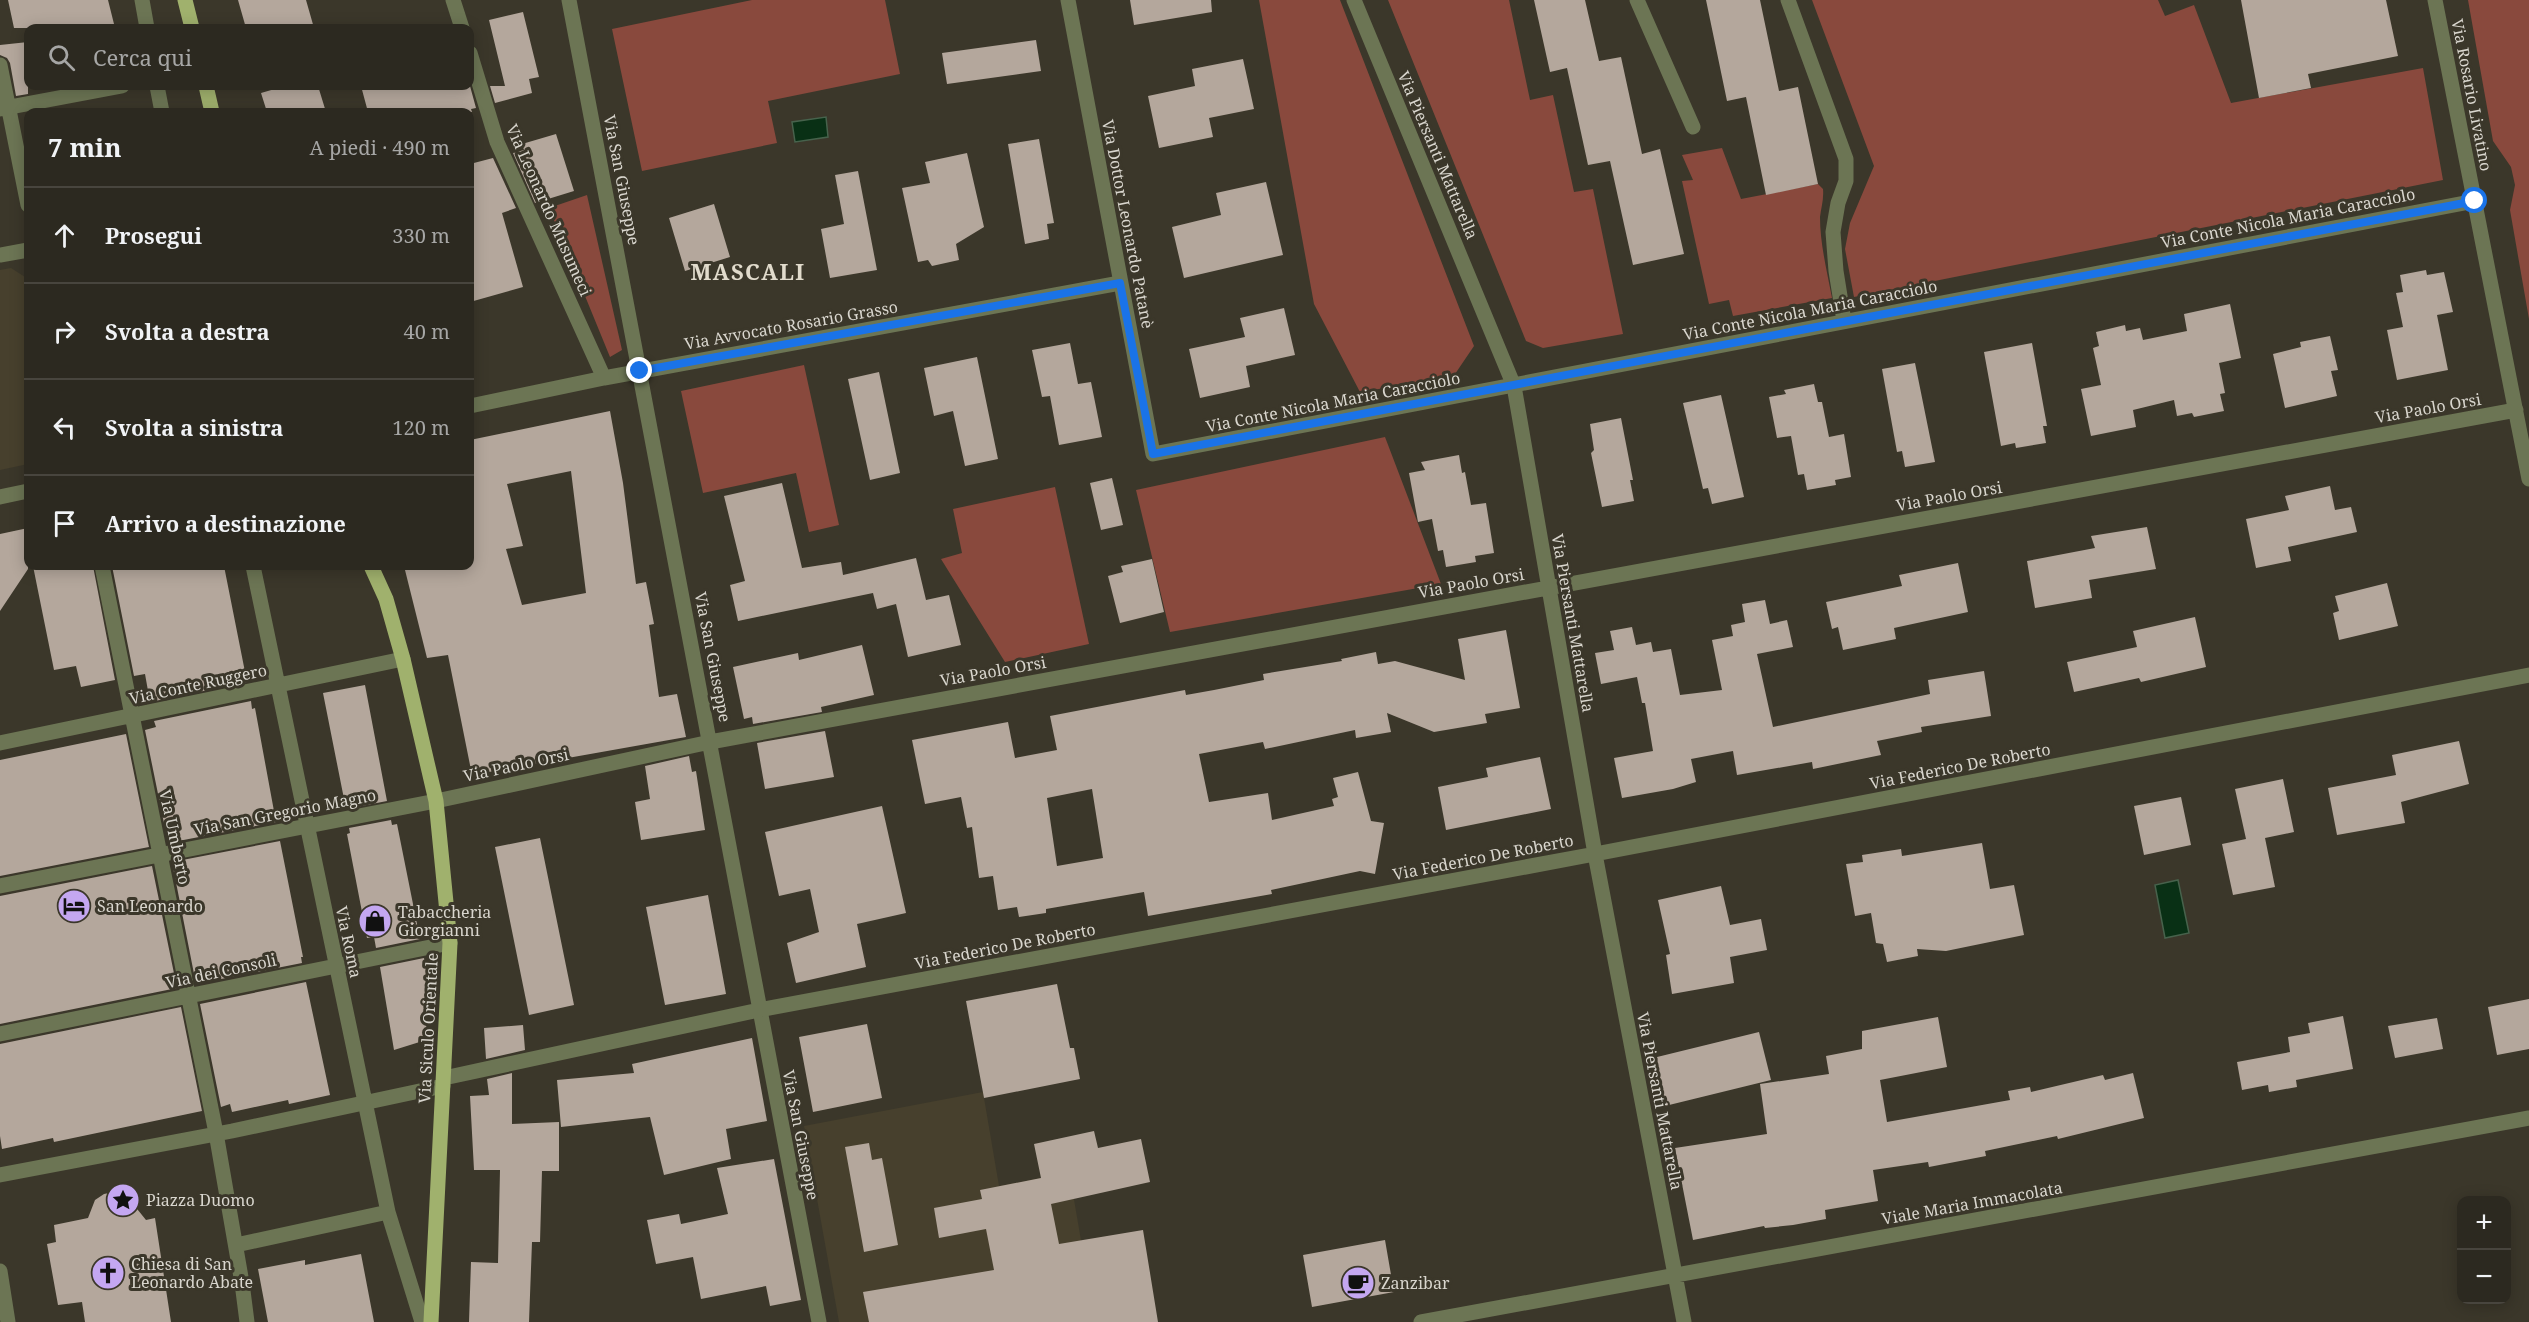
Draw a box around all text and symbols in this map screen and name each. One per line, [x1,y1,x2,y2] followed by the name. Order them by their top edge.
[2446,17,2498,173] street label: Via Rosario Livatino
[24,24,474,90] search box
[45,41,78,74] icon: search
[93,42,192,72] text: Cerca qui
[1393,68,1483,242] street label: Via Piersanti Mattarella
[599,113,645,247] street label: Via San Giuseppe
[1097,118,1159,330] street label: Via Dottor Leonardo Patanè
[501,120,597,300] street label: Via Leonardo Musumeci
[48,129,122,165] text: 7 min
[310,134,450,161] text: A piedi · 490 m
[2159,183,2417,253] street label: Via Conte Nicola Maria Caracciolo
[2461,187,2487,213] route start
[48,219,81,252] icon: ahead
[105,220,202,250] text: Prosegui
[392,222,450,249] text: 330 m
[690,256,806,286] district label: MASCALI
[1681,275,1939,345] street label: Via Conte Nicola Maria Caracciolo
[683,295,899,355] street label: Via Avvocato Rosario Grasso
[48,315,81,348] icon: right
[105,316,270,346] text: Svolta a destra
[404,318,450,345] text: 40 m
[626,357,652,383] route end
[1204,367,1462,437] street label: Via Conte Nicola Maria Caracciolo
[2373,388,2483,428] street label: Via Paolo Orsi
[48,411,81,444] icon: left
[105,412,284,442] text: Svolta a sinistra
[392,414,450,441] text: 120 m
[1894,476,2004,516] street label: Via Paolo Orsi
[48,507,81,540] icon: arrive
[105,508,346,538] text: Arrivo a destinazione
[1546,532,1600,714] street label: Via Piersanti Mattarella
[1416,563,1526,603] street label: Via Paolo Orsi
[690,590,736,724] street label: Via San Giuseppe
[938,651,1048,691] street label: Via Paolo Orsi
[127,659,269,709] street label: Via Conte Ruggero
[1868,738,2052,794] street label: Via Federico De Roberto
[461,743,571,787] street label: Via Paolo Orsi
[192,784,378,840] street label: Via San Gregorio Magno
[154,788,196,886] street label: Via Umberto
[1391,829,1575,885] street label: Via Federico De Roberto
[56,888,92,924] hotel icon: San Leonardo
[97,895,203,917] place label: San Leonardo
[398,901,491,941] place label: Tabaccheria Giorgianni
[357,903,393,939] shop icon: Tabaccheria Giorgianni
[331,904,367,980] street label: Via Roma
[913,918,1097,974] street label: Via Federico De Roberto
[164,949,278,993] street label: Via dei Consoli
[413,952,443,1104] street label: Via Siculo Orientale
[1632,1010,1688,1192] street label: Via Piersanti Mattarella
[778,1068,824,1202] street label: Via San Giuseppe
[1880,1176,2064,1230] street label: Viale Maria Immacolata
[105,1182,141,1218] place icon: Piazza Duomo
[146,1189,255,1211] place label: Piazza Duomo
[2457,1196,2511,1304] map controls
[2457,1196,2511,1250] button: +
[2457,1250,2511,1304] button: −
[131,1253,253,1293] place label: Chiesa di San Leonardo Abate
[90,1255,126,1291] church icon: Chiesa di San Leonardo Abate
[1340,1265,1376,1301] cafe icon: Zanzibar
[1381,1272,1450,1294] place label: Zanzibar

